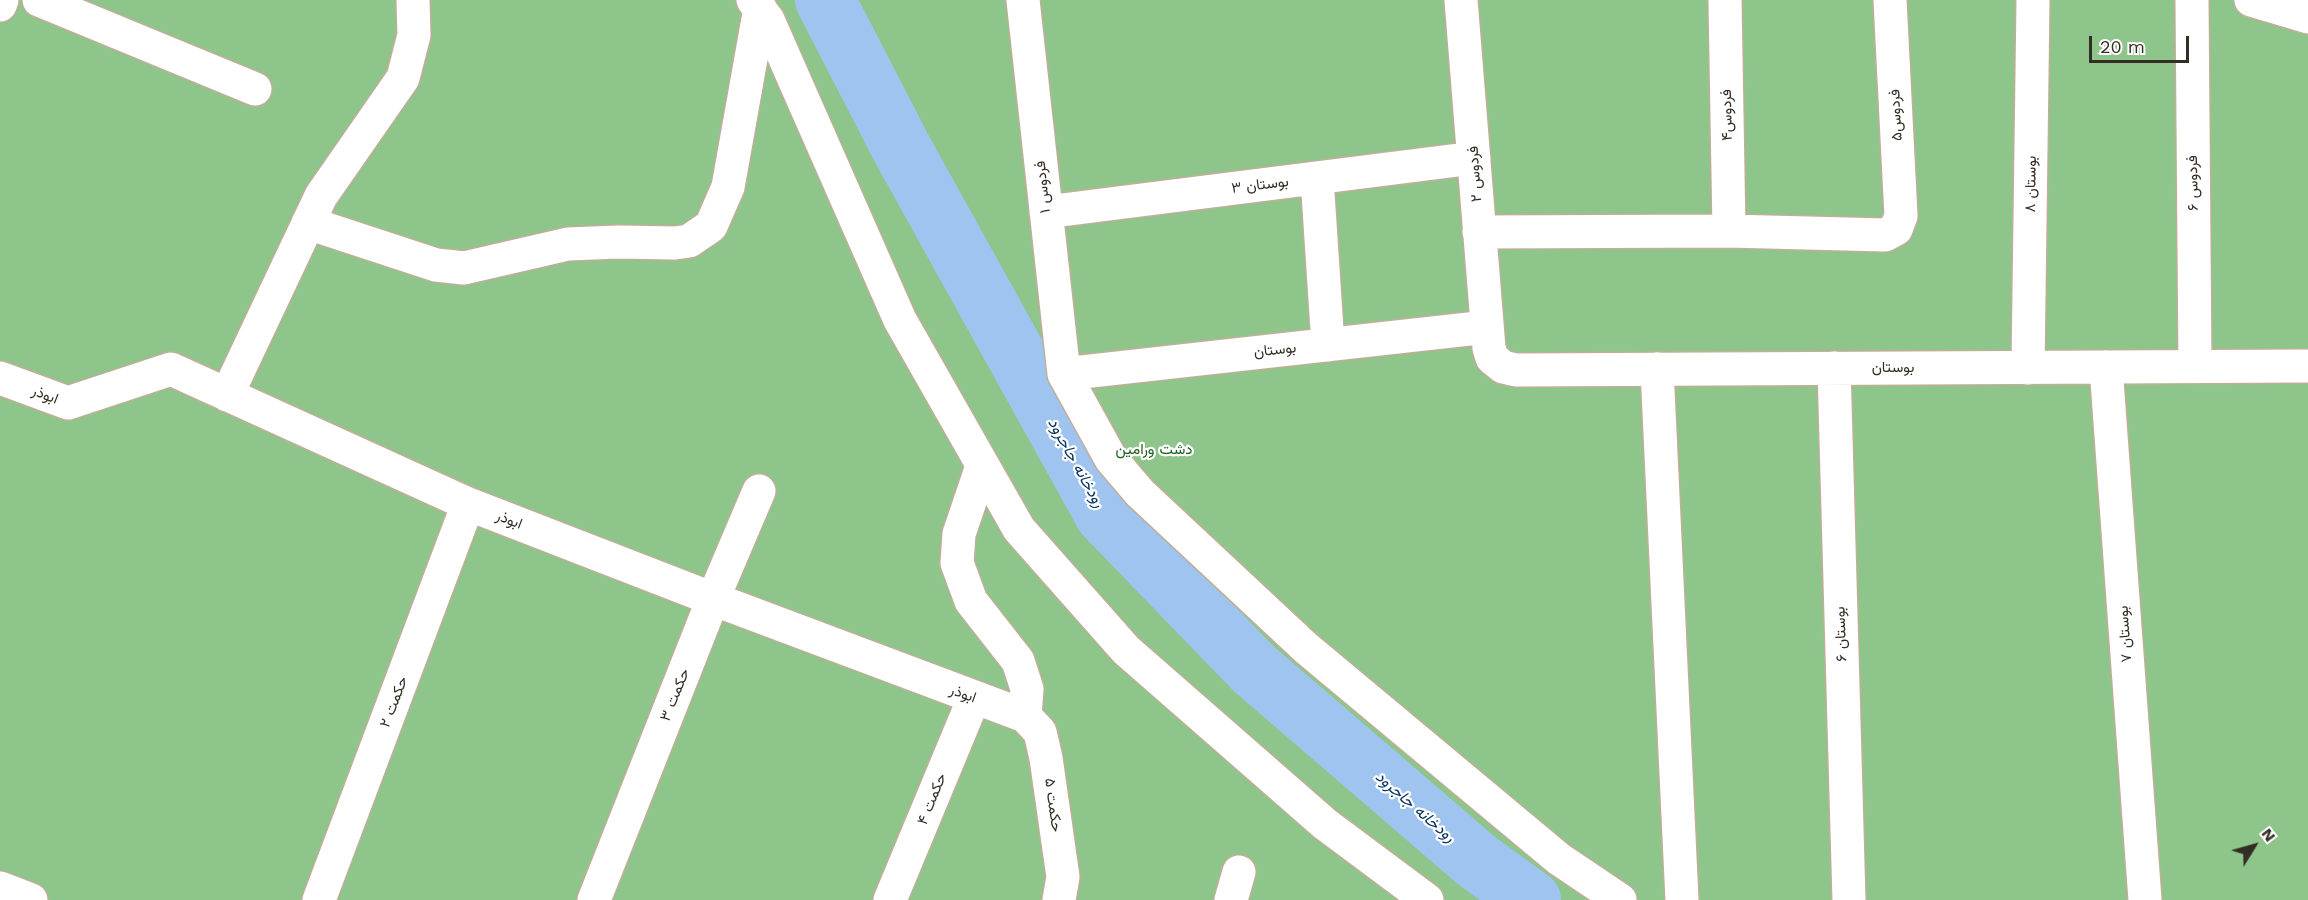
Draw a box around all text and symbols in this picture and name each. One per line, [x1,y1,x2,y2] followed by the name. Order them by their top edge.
[2092,24,2192,62] scale bar
[2100,36,2145,57] text: 20 m
[1718,89,1736,141] street label: فردوس۴
[1886,89,1906,141] street label: فردوس۵
[1464,145,1486,203] street label: فردوس ۲
[2184,155,2202,211] street label: فردوس ۶
[2022,156,2040,212] street label: بوستان ۸
[1031,160,1055,214] street label: فردوس ۱
[1230,173,1290,197] street label: بوستان ۳
[1253,339,1297,361] street label: بوستان
[1872,359,1914,377] street label: بوستان
[29,382,61,408] street label: ابوذر
[1043,415,1109,511] water label: رودخانه جاجرود
[1115,441,1193,459] park label: دشت ورامین
[493,507,525,533] street label: ابوذر
[2114,605,2136,663] street label: بوستان ۷
[1831,606,1851,662] street label: بوستان ۶
[656,666,694,724] street label: حکمت ۳
[376,674,412,730] street label: حکمت ۲
[947,681,979,707] street label: ابوذر
[1371,767,1459,847] water label: رودخانه جاجرود
[914,771,950,827] street label: حکمت ۴
[1040,777,1066,833] street label: حکمت ۵
[2224,816,2284,876] north arrow
[2258,824,2280,845] text: N

